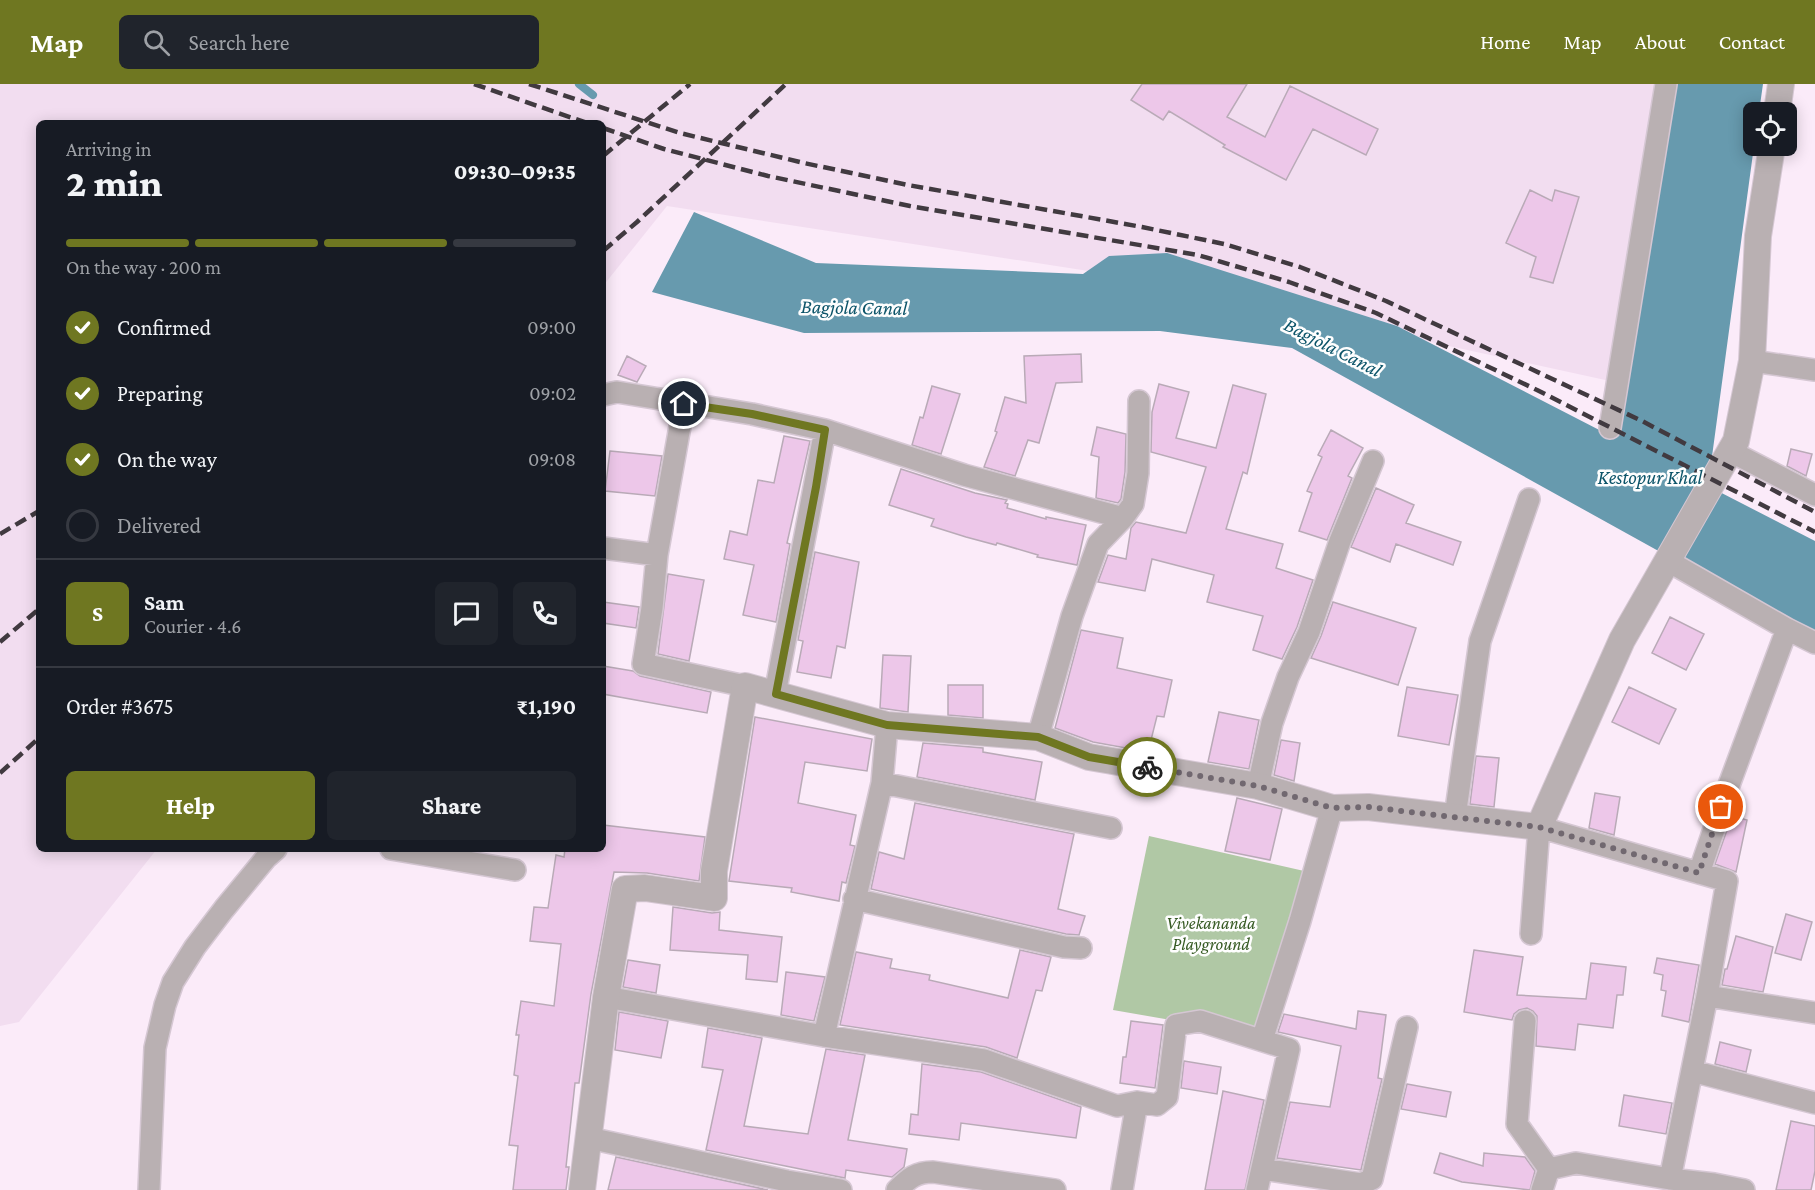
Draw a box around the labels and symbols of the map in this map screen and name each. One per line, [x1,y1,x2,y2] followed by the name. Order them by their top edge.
[801,295,908,320] water label: Bagjola Canal
[1280,313,1386,382] water label: Bagjola Canal
[658,378,709,429] pin
[1598,466,1704,489] water label: Kestopur Khal
[1117,737,1177,797] courier
[1695,781,1746,832] pin
[1167,913,1256,954] park label: Vivekananda Playground

